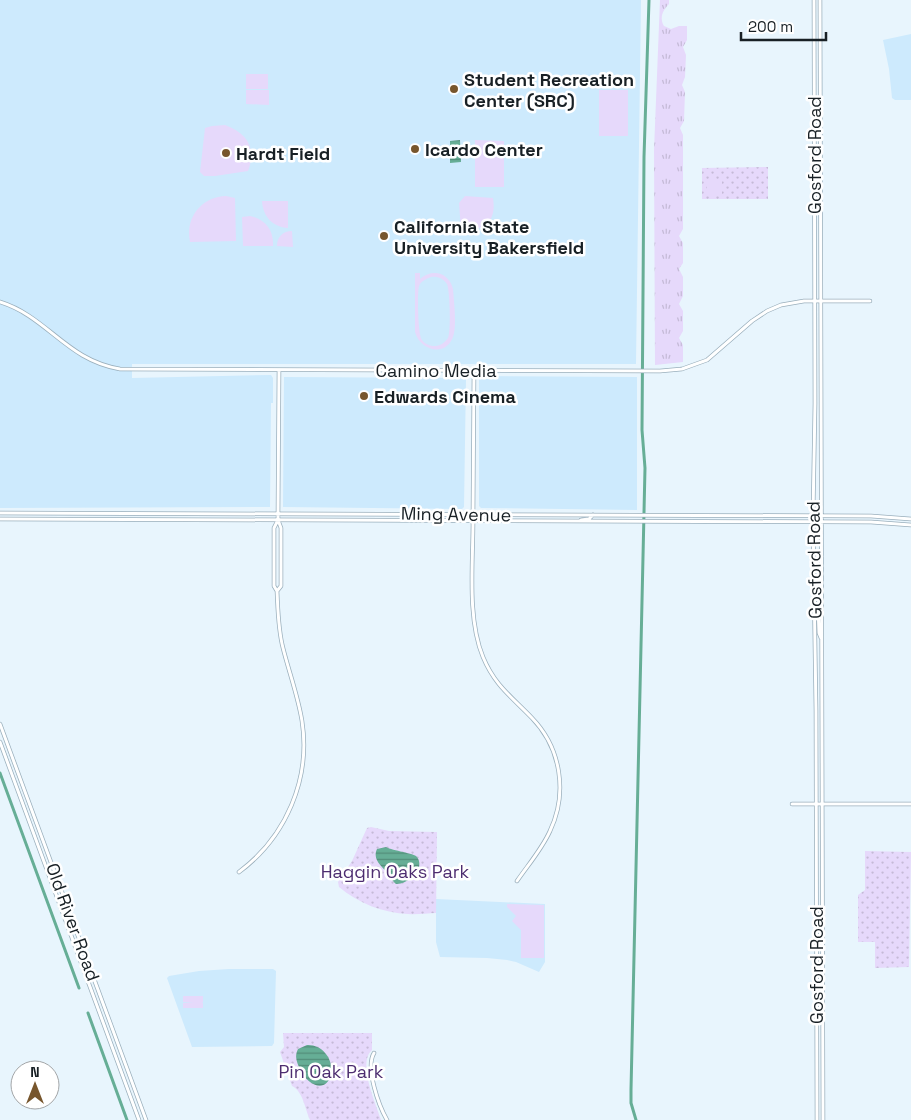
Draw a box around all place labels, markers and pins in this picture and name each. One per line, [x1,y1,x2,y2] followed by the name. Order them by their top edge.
[464,68,634,112] place label: Student Recreation Center (SRC)
[448,83,460,95] marker: Student Recreation Center (SRC)
[425,138,543,161] place label: Icardo Center
[236,142,330,165] place label: Hardt Field
[409,143,421,155] marker: Icardo Center
[220,147,232,159] marker: Hardt Field
[394,215,584,259] place label: California State University Bakersfield
[378,230,390,242] marker: California State University Bakersfield
[374,385,516,408] place label: Edwards Cinema
[358,390,370,402] marker: Edwards Cinema

